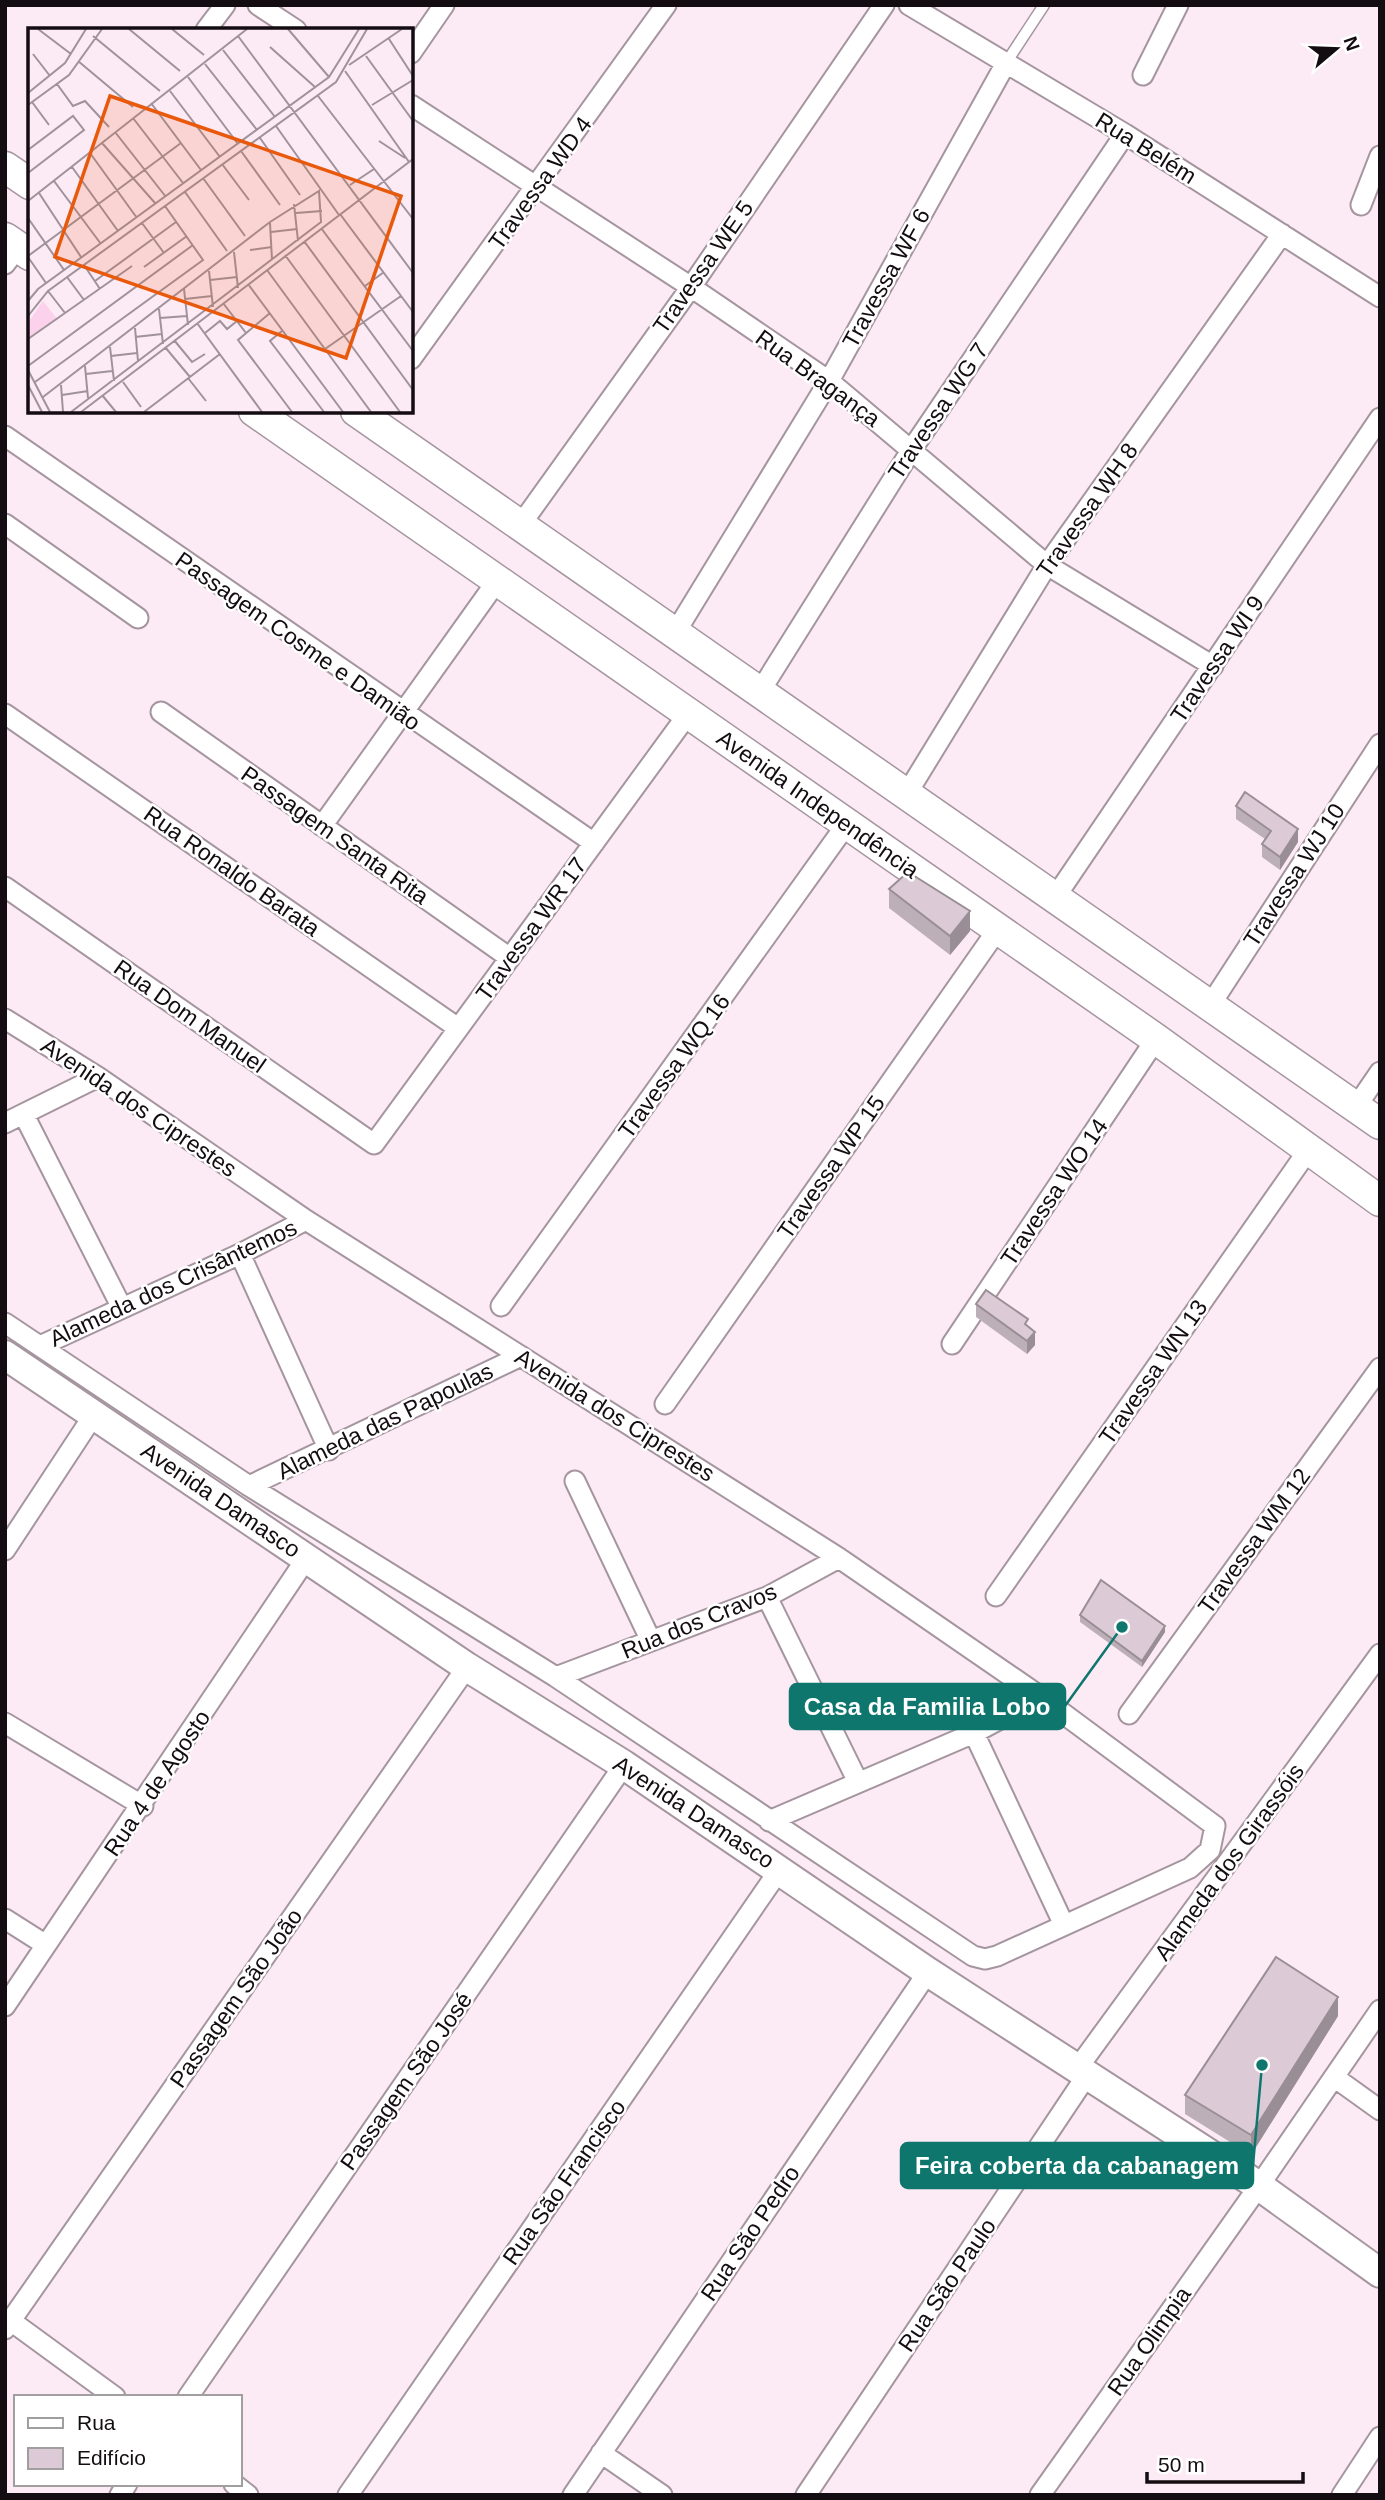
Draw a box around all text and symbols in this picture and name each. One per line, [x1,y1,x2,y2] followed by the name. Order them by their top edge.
[1301,14,1371,84] north arrow
[28,28,413,413] inset map
[1339,34,1364,54] text: N
[1091,107,1201,189] street label: Rua Belém
[483,111,597,254] street label: Travessa WD 4
[648,196,758,338] street label: Travessa WE 5
[837,204,935,352] street label: Travessa WF 6
[751,324,885,432] street label: Rua Bragança
[883,338,993,484] street label: Travessa WG 7
[1031,438,1143,582] street label: Travessa WH 8
[171,546,425,736] street label: Passagem Cosme e Damião
[1165,591,1269,727] street label: Travessa WI 9
[712,725,924,884] street label: Avenida Independência
[236,761,434,910] street label: Passagem Santa Rita
[1238,799,1350,951] street label: Travessa WJ 10
[139,801,325,942] street label: Rua Ronaldo Barata
[470,852,592,1006] street label: Travessa WR 17
[109,954,271,1078] street label: Rua Dom Manuel
[613,989,735,1143] street label: Travessa WQ 16
[37,1032,241,1182] street label: Avenida dos Ciprestes
[772,1090,890,1244] street label: Travessa WP 15
[995,1113,1113,1270] street label: Travessa WO 14
[45,1214,301,1352] street label: Alameda dos Crisântemos
[1093,1295,1213,1449] street label: Travessa WN 13
[511,1343,719,1487] street label: Avenida dos Ciprestes
[273,1357,497,1485] street label: Alameda das Papoulas
[137,1437,305,1563] street label: Avenida Damasco
[1193,1463,1315,1619] street label: Travessa WM 12
[618,1578,780,1664] street label: Rua dos Cravos
[790,1684,1065,1729] callout: Casa da Familia Lobo
[804,1693,1050,1720] text: Casa da Familia Lobo
[99,1705,215,1861] street label: Rua 4 de Agosto
[609,1750,779,1874] street label: Avenida Damasco
[1149,1759,1309,1965] street label: Alameda dos Girassóis
[164,1904,308,2092] street label: Passagem São João
[335,1987,477,2175] street label: Passagem São José
[497,2094,631,2270] street label: Rua São Francisco
[901,2143,1253,2188] callout: Feira coberta da cabanagem
[915,2152,1239,2179] text: Feira coberta da cabanagem
[695,2161,805,2305] street label: Rua São Pedro
[893,2214,1001,2356] street label: Rua São Paulo
[1102,2282,1196,2400] street label: Rua Olimpia
[14,2395,242,2486] legend
[77,2411,116,2434] text: Rua
[1147,2440,1303,2484] scale bar
[77,2446,146,2469] text: Edifício
[1158,2453,1205,2476] text: 50 m

